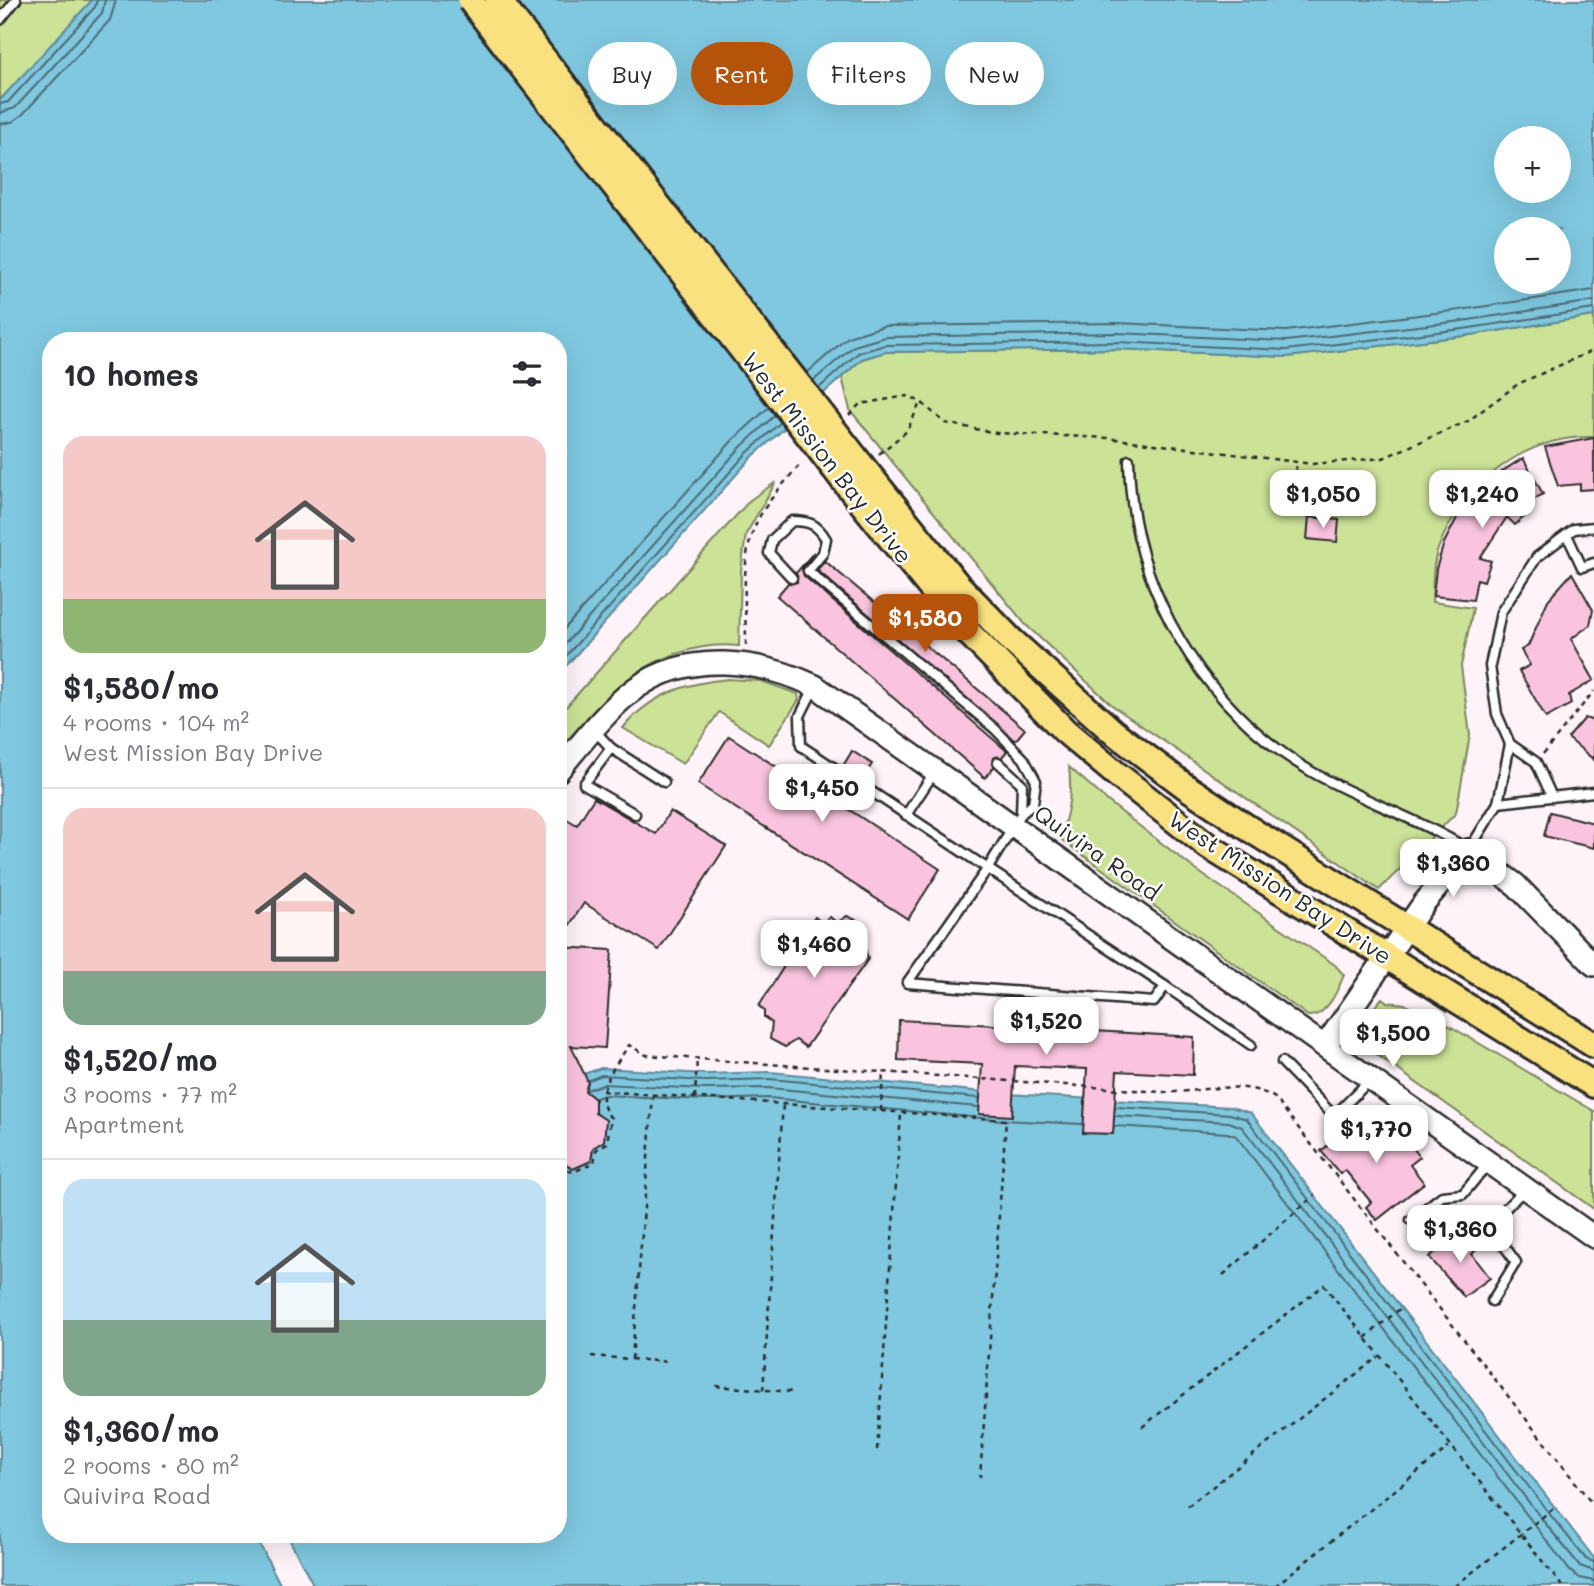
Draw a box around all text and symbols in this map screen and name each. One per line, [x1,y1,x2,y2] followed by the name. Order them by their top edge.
[588,42,677,105] chip: Buy
[691,42,793,105] chip: Rent
[807,42,931,105] chip: Filters
[945,42,1044,105] chip: New
[1494,126,1571,294] map controls
[1494,126,1571,203] button: +
[1494,217,1571,294] button: −
[736,346,920,569] street label: West Mission Bay Drive
[63,354,199,394] text: 10 homes
[508,355,546,393] icon: filters
[1266,470,1380,530] pin: $1,050
[1425,470,1539,530] pin: $1,240
[1286,478,1360,508] text: $1,050
[1445,478,1519,508] text: $1,240
[242,482,368,608] icon: home
[868,594,982,654] pin: $1,580
[888,602,962,632] text: $1,580
[63,667,219,707] text: $1,580/mo
[63,707,249,737] text: 4 rooms · 104 m²
[63,737,323,767] text: West Mission Bay Drive
[765,764,879,824] pin: $1,450
[785,772,859,802] text: $1,450
[1029,798,1167,907] street label: Quivira Road
[1163,804,1398,971] street label: West Mission Bay Drive
[1396,839,1510,899] pin: $1,360
[1416,847,1490,877] text: $1,360
[242,854,368,980] icon: home
[757,920,871,980] pin: $1,460
[777,928,851,958] text: $1,460
[989,998,1103,1057] pin: $1,520
[1010,1005,1082,1035] text: $1,520
[1336,1010,1450,1069] pin: $1,500
[1356,1017,1430,1047] text: $1,500
[63,1039,217,1079] text: $1,520/mo
[63,1079,237,1109] text: 3 rooms · 77 m²
[1319,1106,1433,1165] pin: $1,770
[63,1109,185,1139] text: Apartment
[1340,1113,1412,1143] text: $1,770
[1403,1206,1517,1265] pin: $1,360
[1423,1213,1497,1243] text: $1,360
[242,1225,368,1351] icon: home
[63,1410,219,1450] text: $1,360/mo
[63,1450,239,1480] text: 2 rooms · 80 m²
[63,1480,210,1510] text: Quivira Road

